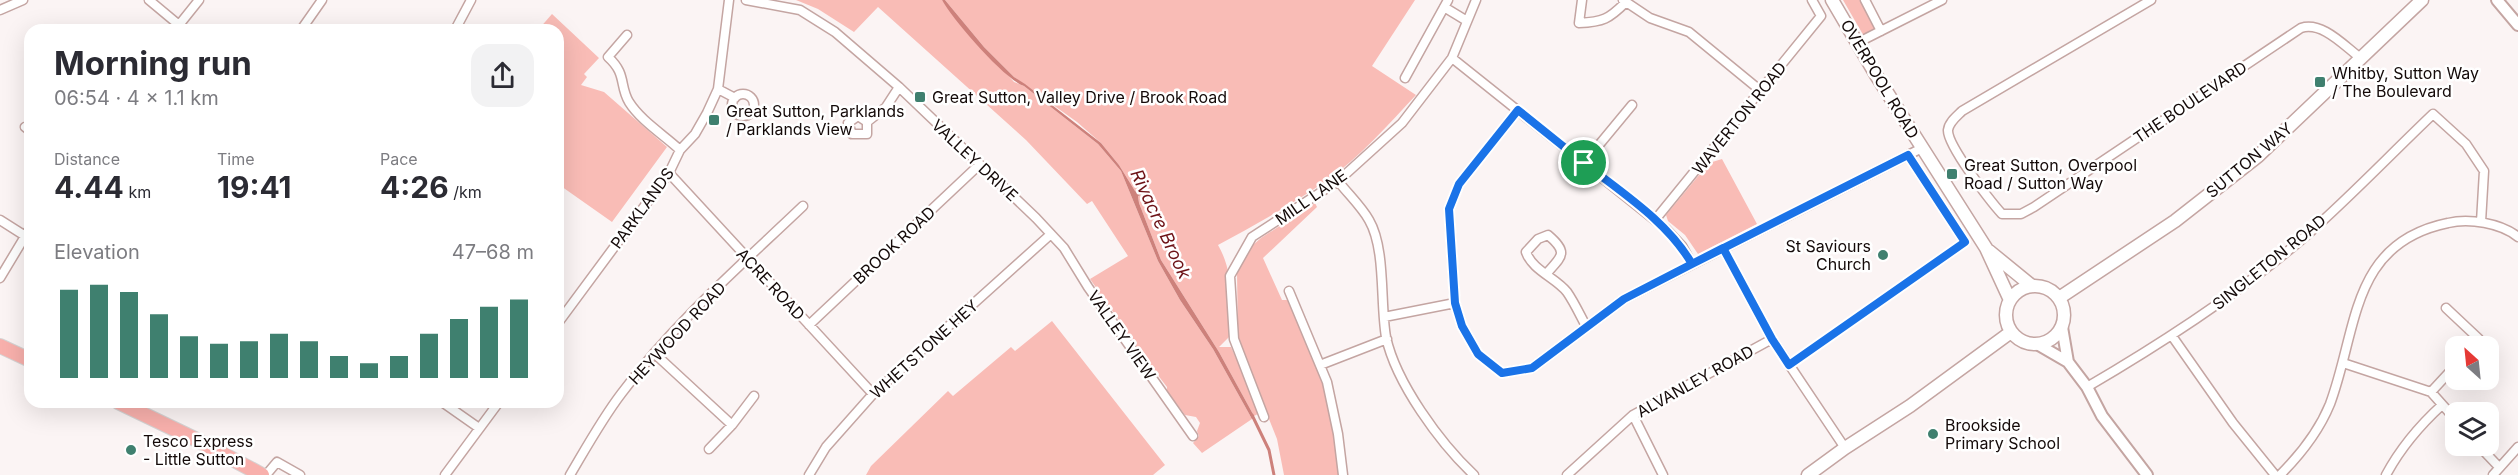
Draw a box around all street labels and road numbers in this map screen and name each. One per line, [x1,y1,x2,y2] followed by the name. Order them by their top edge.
[1837,16,1923,142] street label: OVERPOOL ROAD
[2130,57,2250,147] street label: THE BOULEVARD
[1688,58,1790,178] street label: WAVERTON ROAD
[928,115,1022,205] street label: VALLEY DRIVE
[2202,118,2296,202] street label: SUTTON WAY
[606,164,678,252] street label: PARKLANDS
[1271,165,1351,229] street label: MILL LANE
[849,202,939,288] street label: BROOK ROAD
[2208,210,2330,314] street label: SINGLETON ROAD
[733,244,809,324] street label: ACRE ROAD
[624,277,730,389] street label: HEYWOOD ROAD
[1084,286,1160,384] street label: VALLEY VIEW
[866,295,982,403] street label: WHETSTONE HEY
[1633,341,1757,421] street label: ALVANLEY ROAD

